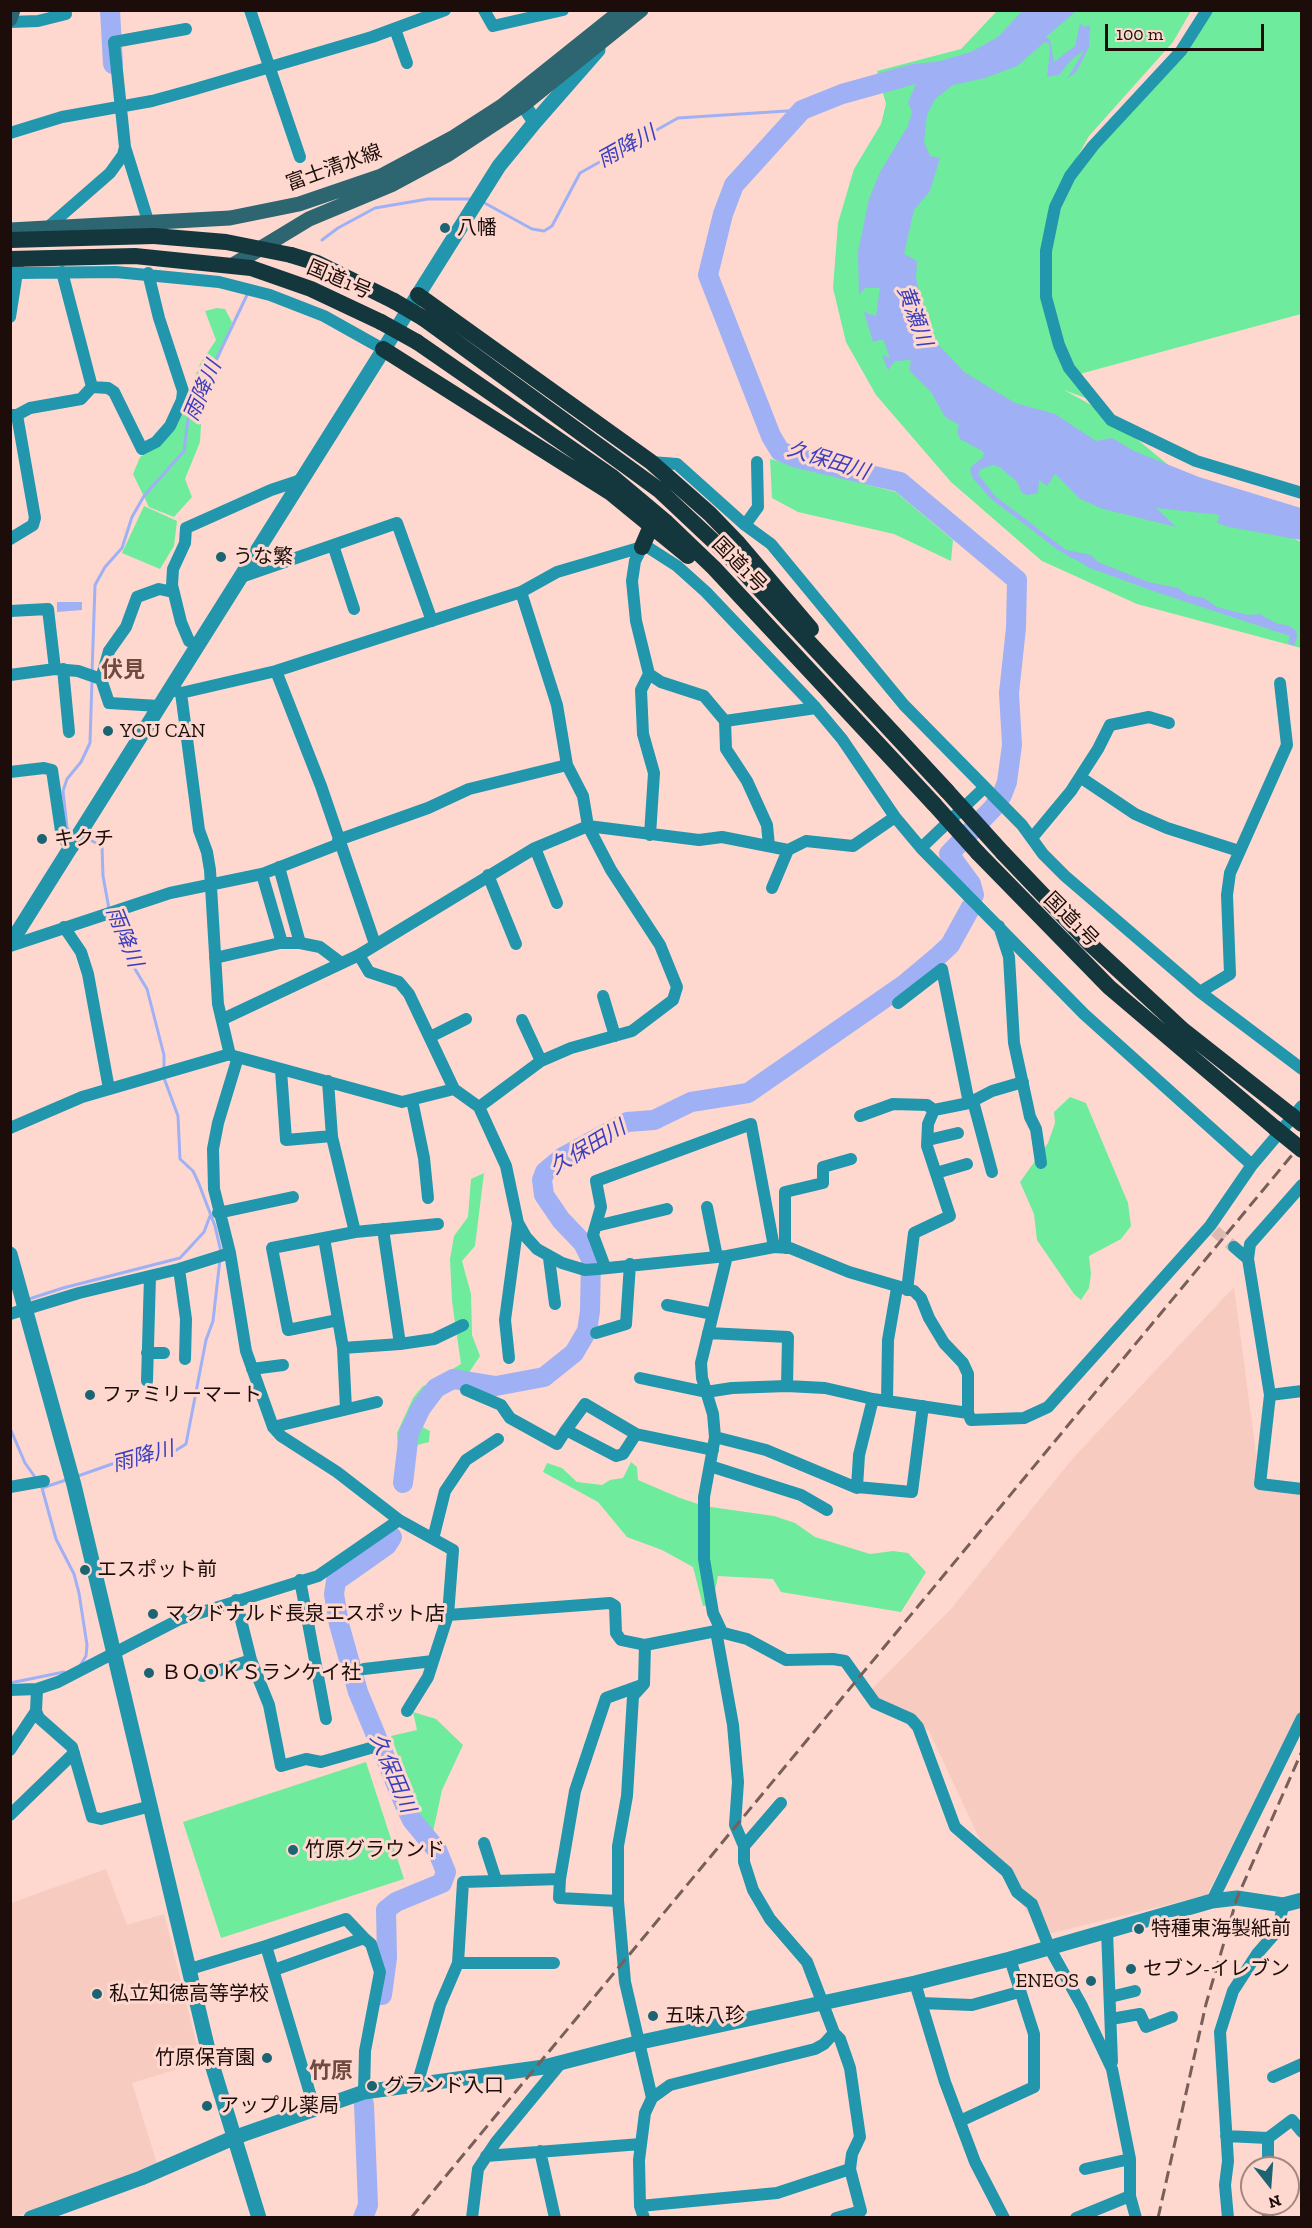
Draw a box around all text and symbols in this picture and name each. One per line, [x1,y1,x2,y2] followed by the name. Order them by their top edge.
[1108,12,1267,50] scale bar
[1116,23,1163,45] text: 100 m
[593,121,661,173] water label: 雨降川
[283,140,385,196] street label: 富士清水線
[457,216,497,240] place label: 八幡
[438,221,452,235] marker: 八幡
[303,256,375,304] street label: 国道1号
[891,282,937,350] water label: 黄瀬川
[179,357,227,425] water label: 雨降川
[784,437,872,485] water label: 久保田川
[707,532,771,598] street label: 国道1号
[233,545,293,569] place label: うな繁
[214,550,228,564] marker: うな繁
[101,658,145,684] district label: 伏見
[120,719,205,743] place label: YOU CAN
[101,724,115,738] marker: YOU CAN
[54,827,114,851] place label: キクチ
[35,832,49,846] marker: キクチ
[1039,888,1103,952] street label: 国道1号
[101,903,147,971] water label: 雨降川
[546,1116,630,1180] water label: 久保田川
[102,1383,262,1407] place label: ファミリーマート
[83,1388,97,1402] marker: ファミリーマート
[109,1437,177,1477] water label: 雨降川
[97,1558,217,1582] place label: エスポット前
[78,1563,92,1577] marker: エスポット前
[165,1602,445,1626] place label: マクドナルド長泉エスポット店
[146,1607,160,1621] marker: マクドナルド長泉エスポット店
[161,1661,361,1685] place label: ＢＯＯＫＳランケイ社
[142,1666,156,1680] marker: ＢＯＯＫＳランケイ社
[364,1729,420,1817] water label: 久保田川
[305,1838,445,1862] place label: 竹原グラウンド
[286,1843,300,1857] marker: 竹原グラウンド
[1151,1917,1291,1941] place label: 特種東海製紙前
[1132,1922,1146,1936] marker: 特種東海製紙前
[1143,1957,1290,1981] place label: セブン-イレブン
[1124,1962,1138,1976] marker: セブン-イレブン
[1015,1969,1079,1993] place label: ENEOS
[1084,1974,1098,1988] marker: ENEOS
[109,1982,269,2006] place label: 私立知徳高等学校
[90,1987,104,2001] marker: 私立知徳高等学校
[665,2004,745,2028] place label: 五味八珍
[646,2009,660,2023] marker: 五味八珍
[155,2046,255,2070] place label: 竹原保育園
[260,2051,274,2065] marker: 竹原保育園
[309,2059,353,2085] district label: 竹原
[384,2074,504,2098] place label: グランド入口
[365,2079,379,2093] marker: グランド入口
[219,2094,339,2118] place label: アップル薬局
[200,2099,214,2113] marker: アップル薬局
[1240,2156,1300,2216] north arrow
[1266,2191,1283,2213] text: N

